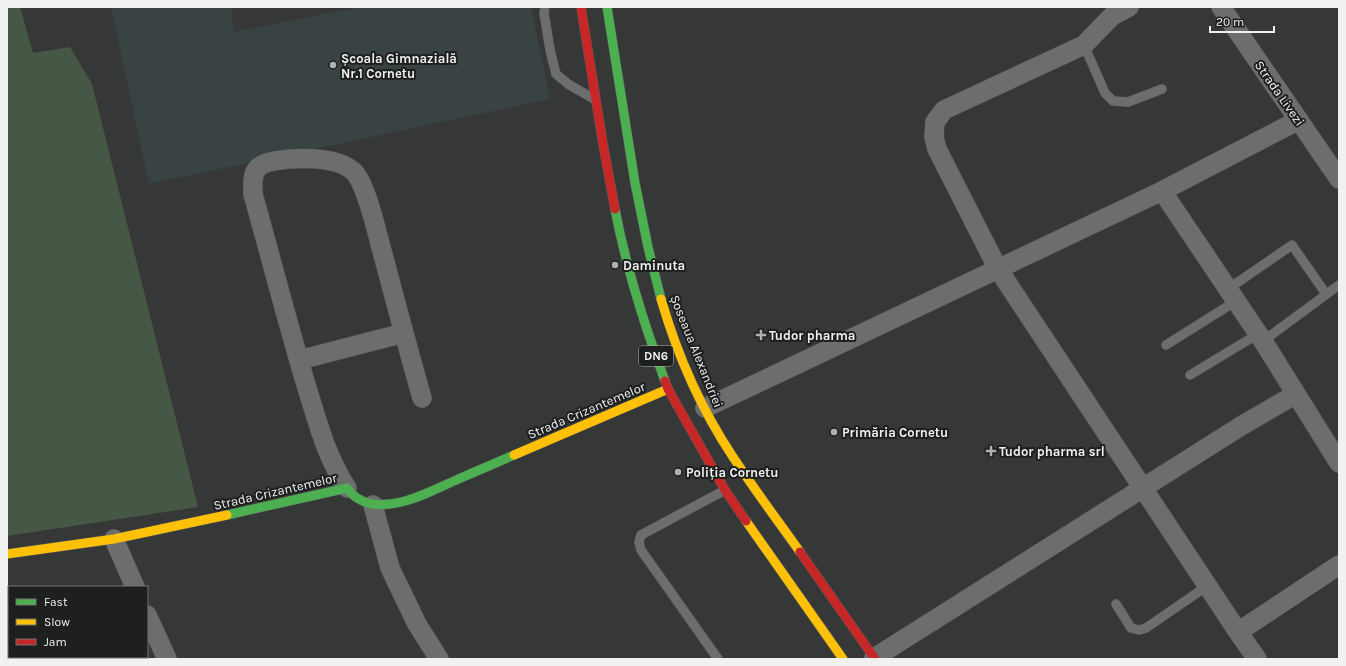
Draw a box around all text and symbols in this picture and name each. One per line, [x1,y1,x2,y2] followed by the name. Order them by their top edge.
[1210,8,1274,34] scale bar
[1216,15,1244,29] text: 20 m
[341,51,457,81] place label: Școala Gimnazială Nr.1 Cornetu
[1252,58,1307,129] street label: Strada Livezi
[328,60,338,70] marker: Școala Gimnazială Nr.1 Cornetu
[623,258,685,273] place label: Daminuta
[610,260,620,270] marker: Daminuta
[667,293,726,410] street label: Șoseaua Alexandriei
[769,328,855,343] place label: Tudor pharma
[756,330,766,340] marker: Tudor pharma
[639,346,673,366] road number: DN6
[525,379,647,442] street label: Strada Crizantemelor
[842,425,948,440] place label: Primăria Cornetu
[829,427,839,437] marker: Primăria Cornetu
[999,444,1105,459] place label: Tudor pharma srl
[986,446,996,456] marker: Tudor pharma srl
[686,465,778,481] place label: Poliția Cornetu
[673,467,683,477] marker: Poliția Cornetu
[212,470,339,513] street label: Strada Crizantemelor
[8,586,148,658] legend
[44,595,68,609] text: Fast
[44,615,70,629] text: Slow
[44,635,67,649] text: Jam

